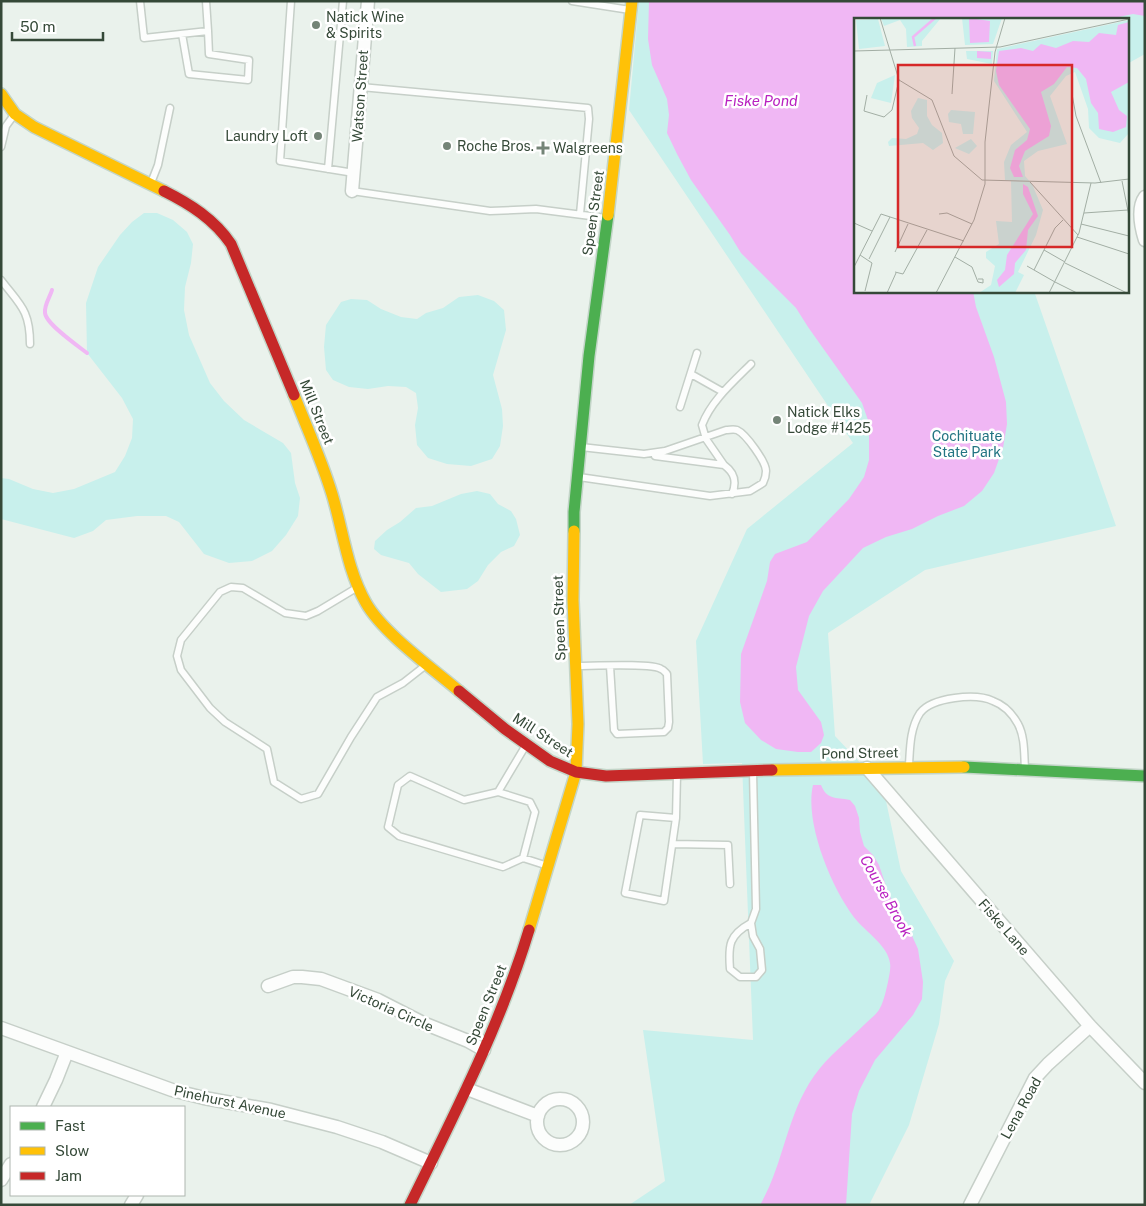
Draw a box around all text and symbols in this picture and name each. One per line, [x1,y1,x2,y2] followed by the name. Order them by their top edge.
[326,9,404,41] place label: Natick Wine & Spirits
[12,10,104,42] scale bar
[20,18,55,35] text: 50 m
[854,18,1128,292] inset map
[310,19,322,31] marker: Natick Wine & Spirits
[349,49,371,143] street label: Watson Street
[724,92,798,109] water label: Fiske Pond
[225,128,308,144] place label: Laundry Loft
[312,130,324,142] marker: Laundry Loft
[457,138,534,154] place label: Roche Bros.
[441,140,453,152] marker: Roche Bros.
[553,140,623,156] place label: Walgreens
[537,142,549,154] marker: Walgreens
[579,169,607,257] street label: Speen Street
[297,377,337,447] street label: Mill Street
[787,404,871,436] place label: Natick Elks Lodge #1425
[771,414,783,426] marker: Natick Elks Lodge #1425
[932,428,1002,460] park label: Cochituate State Park
[550,575,568,661] street label: Speen Street
[510,710,576,760] street label: Mill Street
[821,744,899,762] street label: Pond Street
[857,852,916,940] water label: Course Brook
[975,896,1033,958] street label: Fiske Lane
[462,962,510,1048] street label: Speen Street
[346,983,436,1035] street label: Victoria Circle
[997,1074,1045,1142] street label: Lena Road
[173,1082,288,1122] street label: Pinehurst Avenue
[10,1106,185,1196] legend
[55,1117,85,1134] text: Fast
[55,1142,90,1159] text: Slow
[55,1167,82,1184] text: Jam

